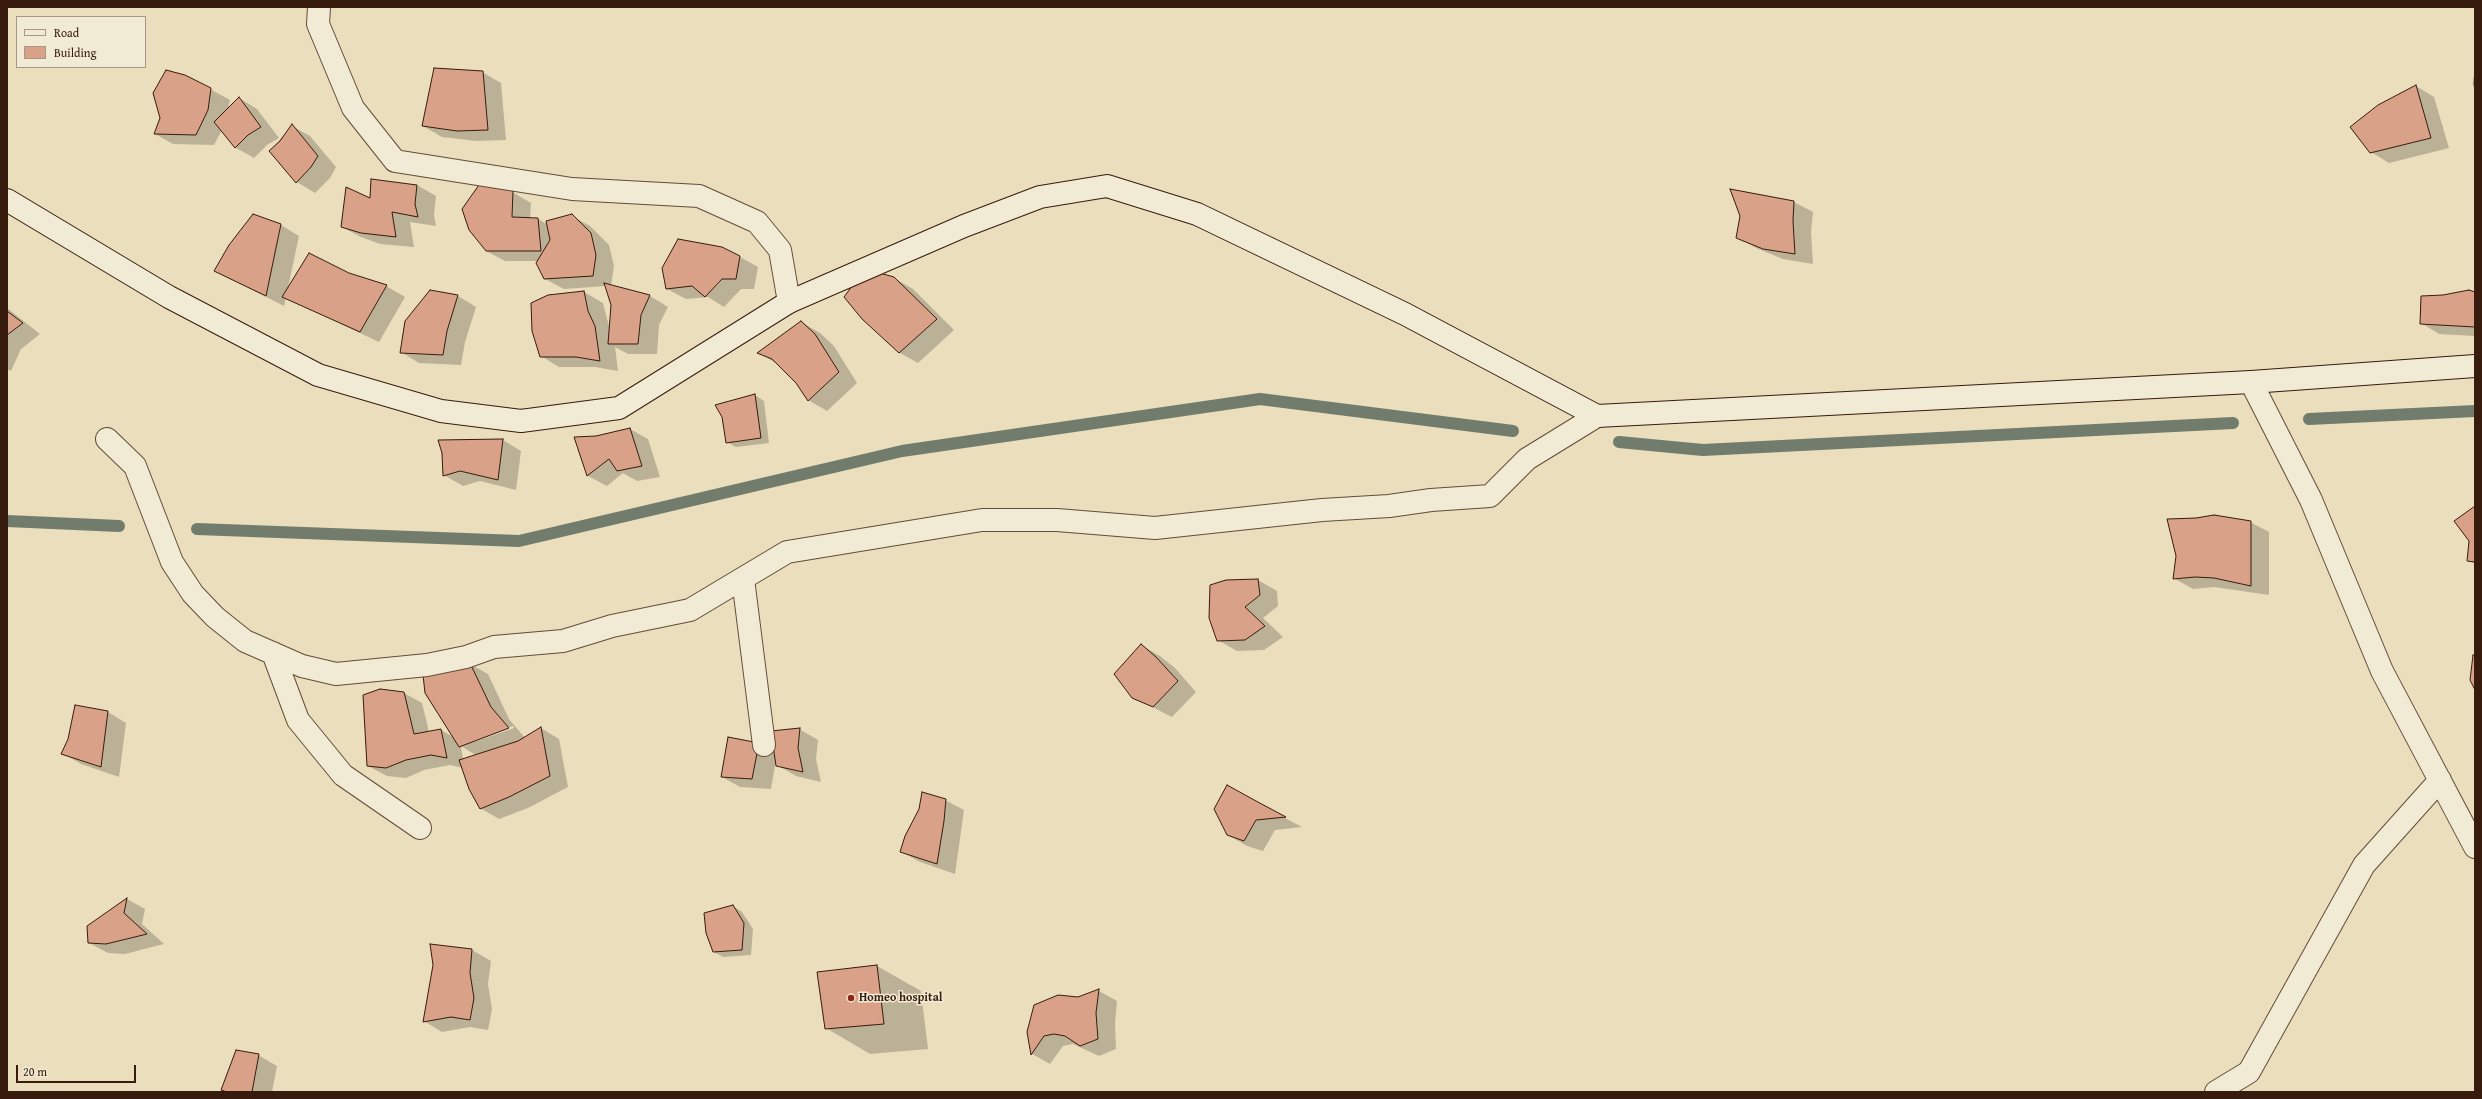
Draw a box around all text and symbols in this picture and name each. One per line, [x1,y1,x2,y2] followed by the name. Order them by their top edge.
[16,16,146,68] legend
[54,24,79,41] text: Road
[54,44,97,61] text: Building
[859,991,943,1005] place label: Homeo hospital
[846,993,856,1003] marker: Homeo hospital
[18,1057,138,1083] scale bar
[23,1063,47,1080] text: 20 m

